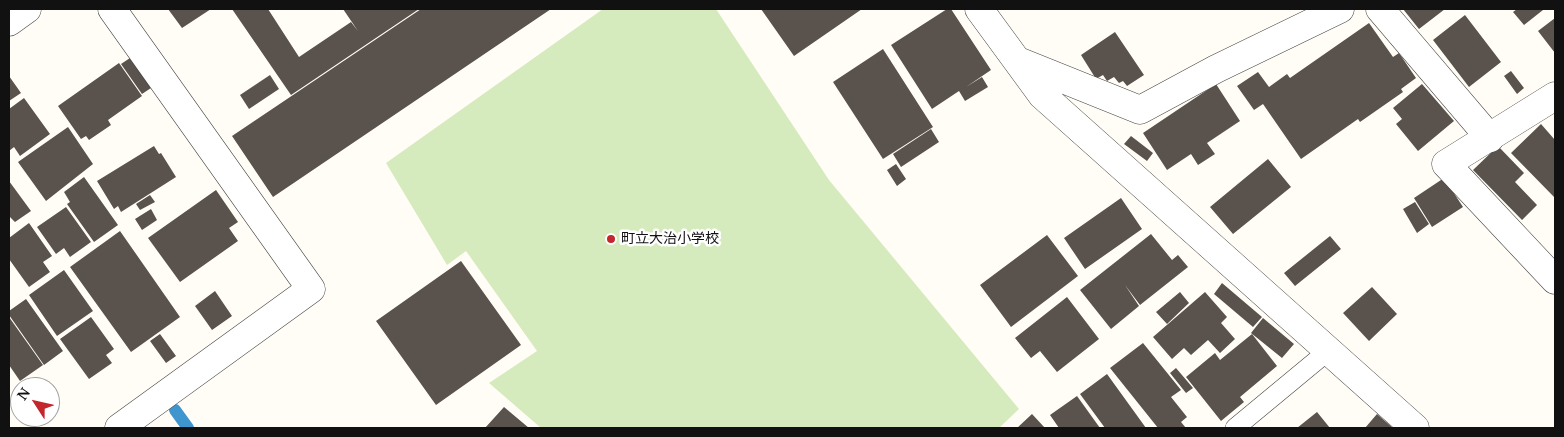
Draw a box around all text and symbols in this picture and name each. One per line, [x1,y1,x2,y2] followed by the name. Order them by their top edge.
[621,231,719,247] place label: 町立大治小学校
[605,233,617,245] marker: 町立大治小学校
[10,377,60,427] north arrow
[12,384,34,404] text: N

